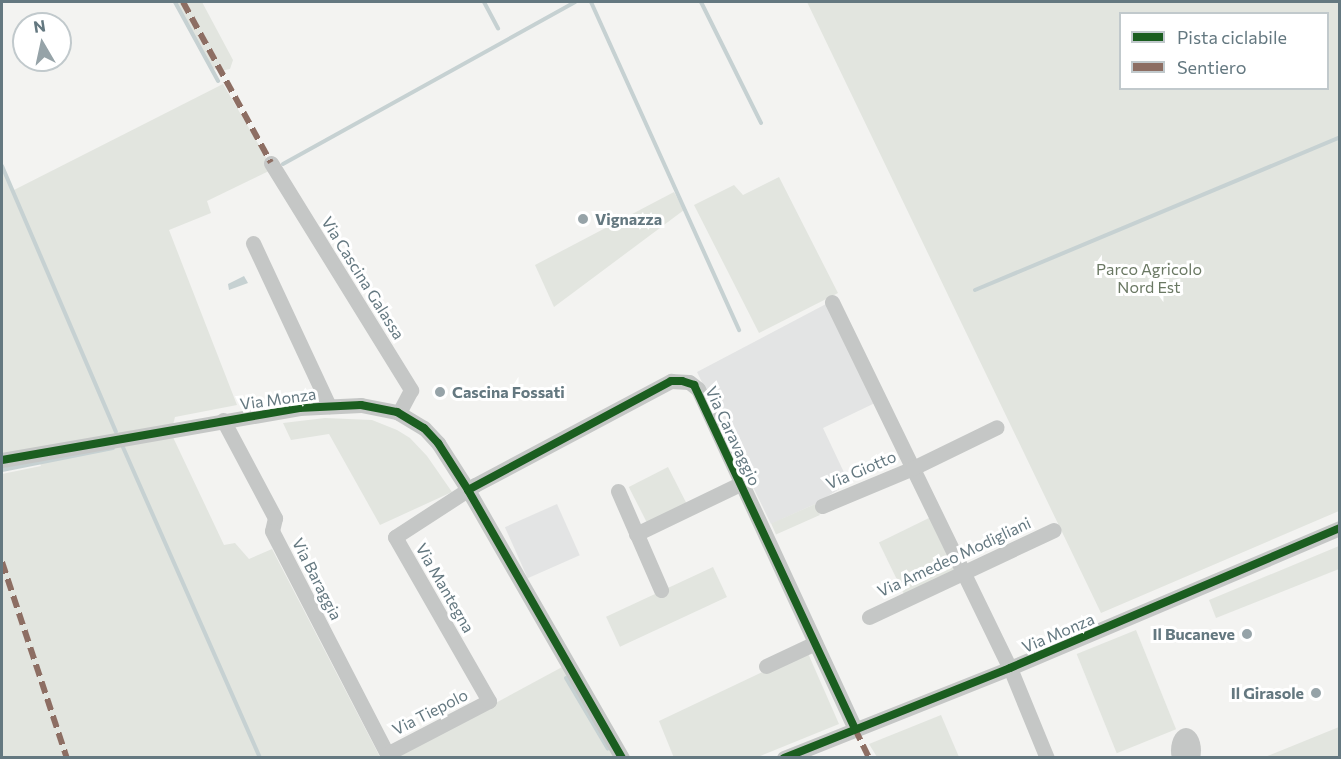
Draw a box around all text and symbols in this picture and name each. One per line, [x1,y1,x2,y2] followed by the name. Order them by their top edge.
[12,12,72,72] north arrow
[1119,12,1329,90] legend
[32,15,47,36] text: N
[1177,26,1287,48] text: Pista ciclabile
[1177,56,1247,78] text: Sentiero
[595,209,662,229] place label: Vignazza
[576,212,590,226] marker: Vignazza
[317,213,409,343] street label: Via Cascina Galassa
[1096,259,1202,297] park label: Parco Agricolo Nord Est
[452,382,565,402] place label: Cascina Fossati
[702,383,764,489] street label: Via Caravaggio
[239,384,317,414] street label: Via Monza
[433,385,447,399] marker: Cascina Fossati
[823,447,899,493] street label: Via Giotto
[874,513,1034,601] street label: Via Amedeo Modigliani
[288,535,346,623] street label: Via Baraggia
[412,540,478,636] street label: Via Mantegna
[1019,609,1097,657] street label: Via Monza
[1152,624,1235,644] place label: Il Bucaneve
[1240,627,1254,641] marker: Il Bucaneve
[1231,683,1304,703] place label: Il Girasole
[389,685,471,739] street label: Via Tiepolo
[1309,686,1323,700] marker: Il Girasole

